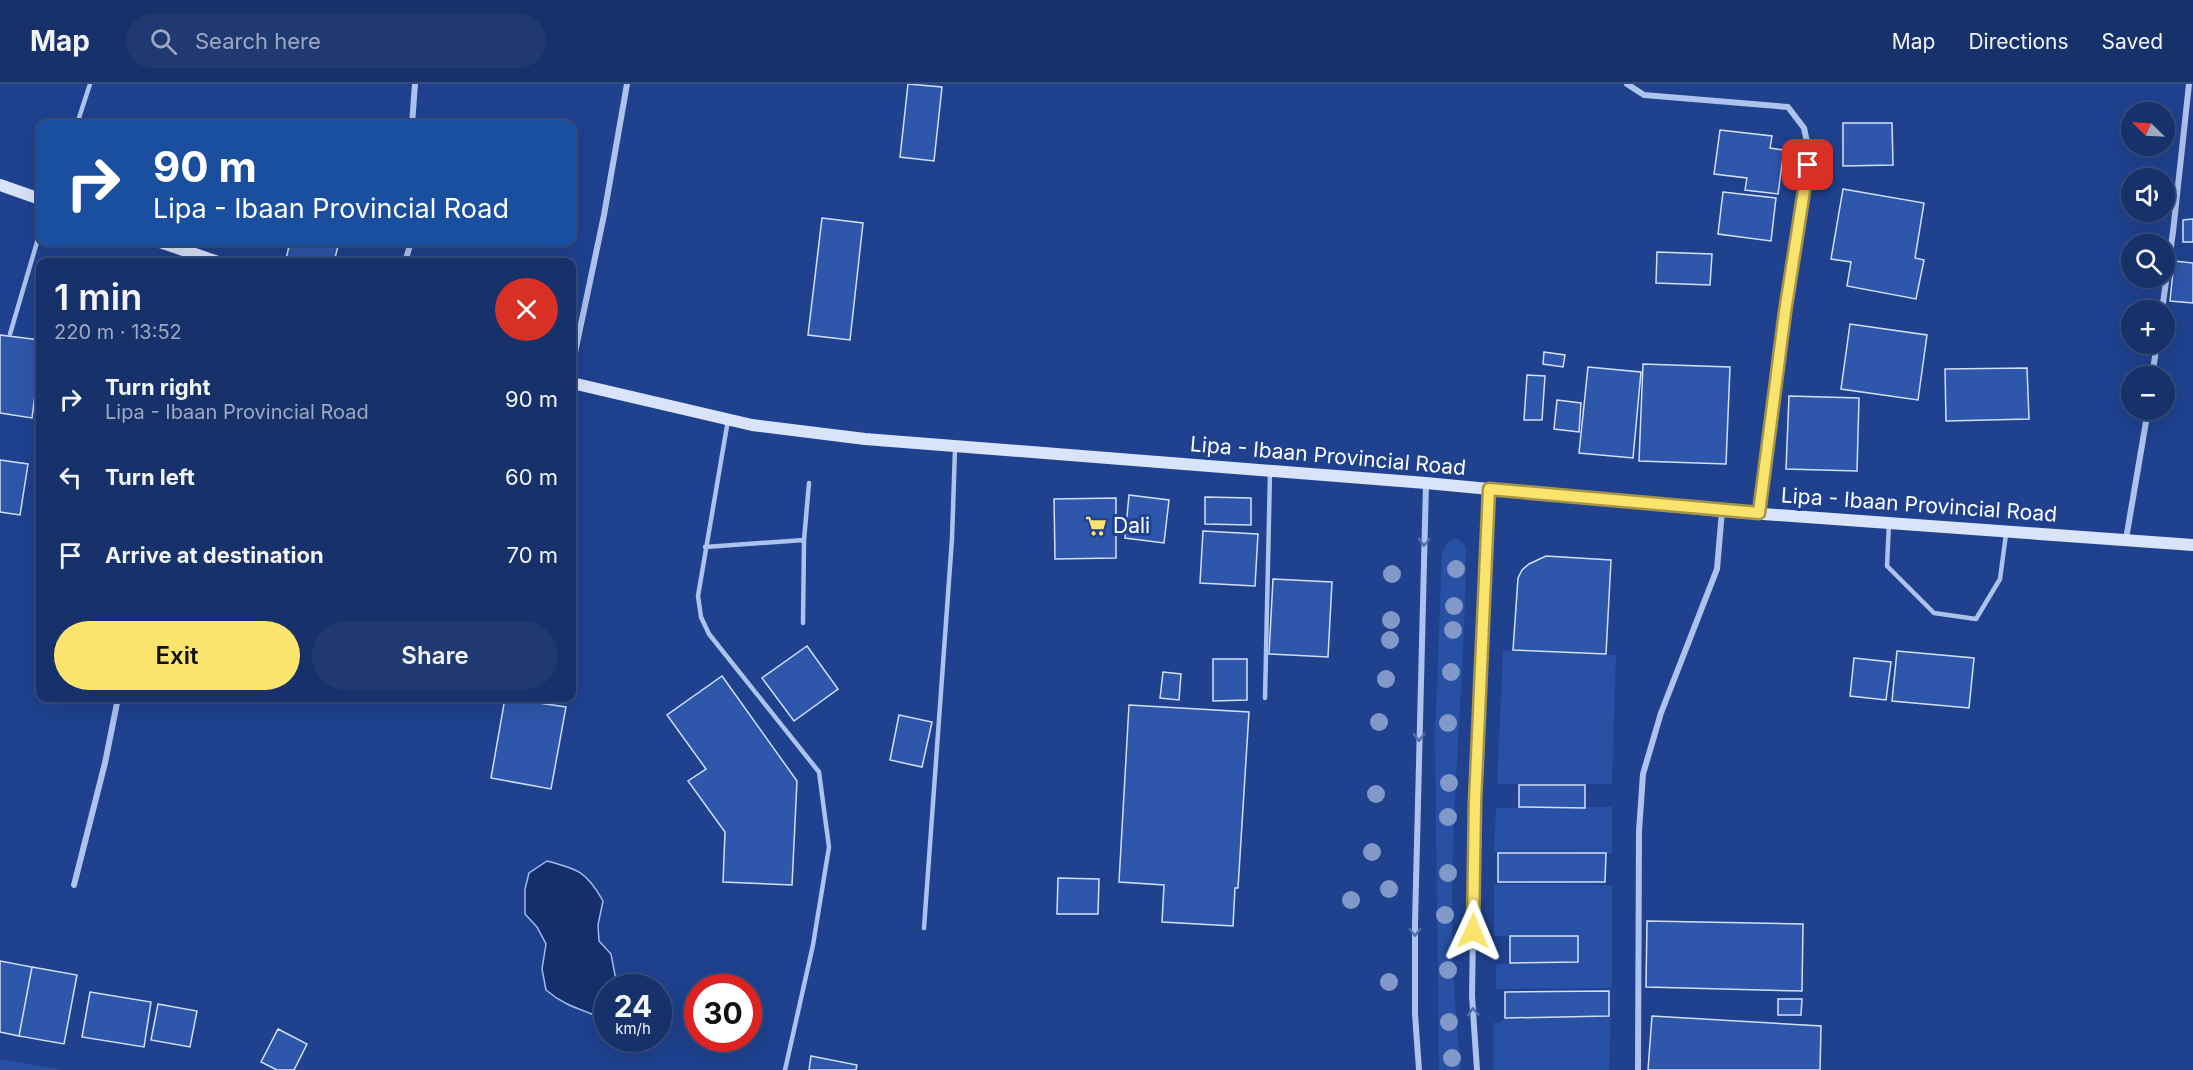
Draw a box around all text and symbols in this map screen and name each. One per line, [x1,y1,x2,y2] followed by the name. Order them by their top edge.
[126,14,546,68] search box
[30,24,90,58] text: Map
[147,25,180,58] icon: search
[195,28,321,54] text: Search here
[1892,29,1935,54] text: Map
[1968,29,2069,54] text: Directions
[2102,29,2163,54] text: Saved
[2121,102,2175,156] north arrow
[2121,102,2175,420] map controls
[1782,139,1833,190] pin
[153,141,257,192] text: 90 m
[54,144,132,222] icon: right
[1791,148,1824,181] icon: arrive
[2121,168,2175,222] button: sound
[153,192,509,225] text: Lipa - Ibaan Provincial Road
[2121,234,2175,288] button: search
[54,275,142,319] text: 1 min
[495,278,558,341] button: close
[2121,300,2175,354] button: +
[54,320,182,344] text: 220 m · 13:52
[2121,366,2175,420] button: −
[105,374,211,400] text: Turn right
[54,383,87,416] icon: right
[505,386,558,412] text: 90 m
[105,400,369,424] text: Lipa - Ibaan Provincial Road
[1189,431,1467,480] street label: Lipa - Ibaan Provincial Road
[54,461,87,494] icon: left
[105,464,195,490] text: Turn left
[505,464,558,490] text: 60 m
[1780,482,2058,527] street label: Lipa - Ibaan Provincial Road
[1113,513,1150,538] place label: Dali
[1084,514,1108,538] supermarket icon: Dali
[1418,537,1430,546] one-way arrow
[54,539,87,572] icon: arrive
[105,542,324,568] text: Arrive at destination
[507,542,558,568] text: 70 m
[54,621,300,690] button: Exit
[312,621,558,690] button: Share
[1413,732,1425,741] one-way arrow
[1441,899,1505,963] position arrow
[1409,927,1421,936] one-way arrow
[684,974,762,1052] speed limit sign: 30
[614,988,652,1024] text: 24
[1466,1007,1479,1016] one-way arrow
[615,1019,651,1038] text: km/h

